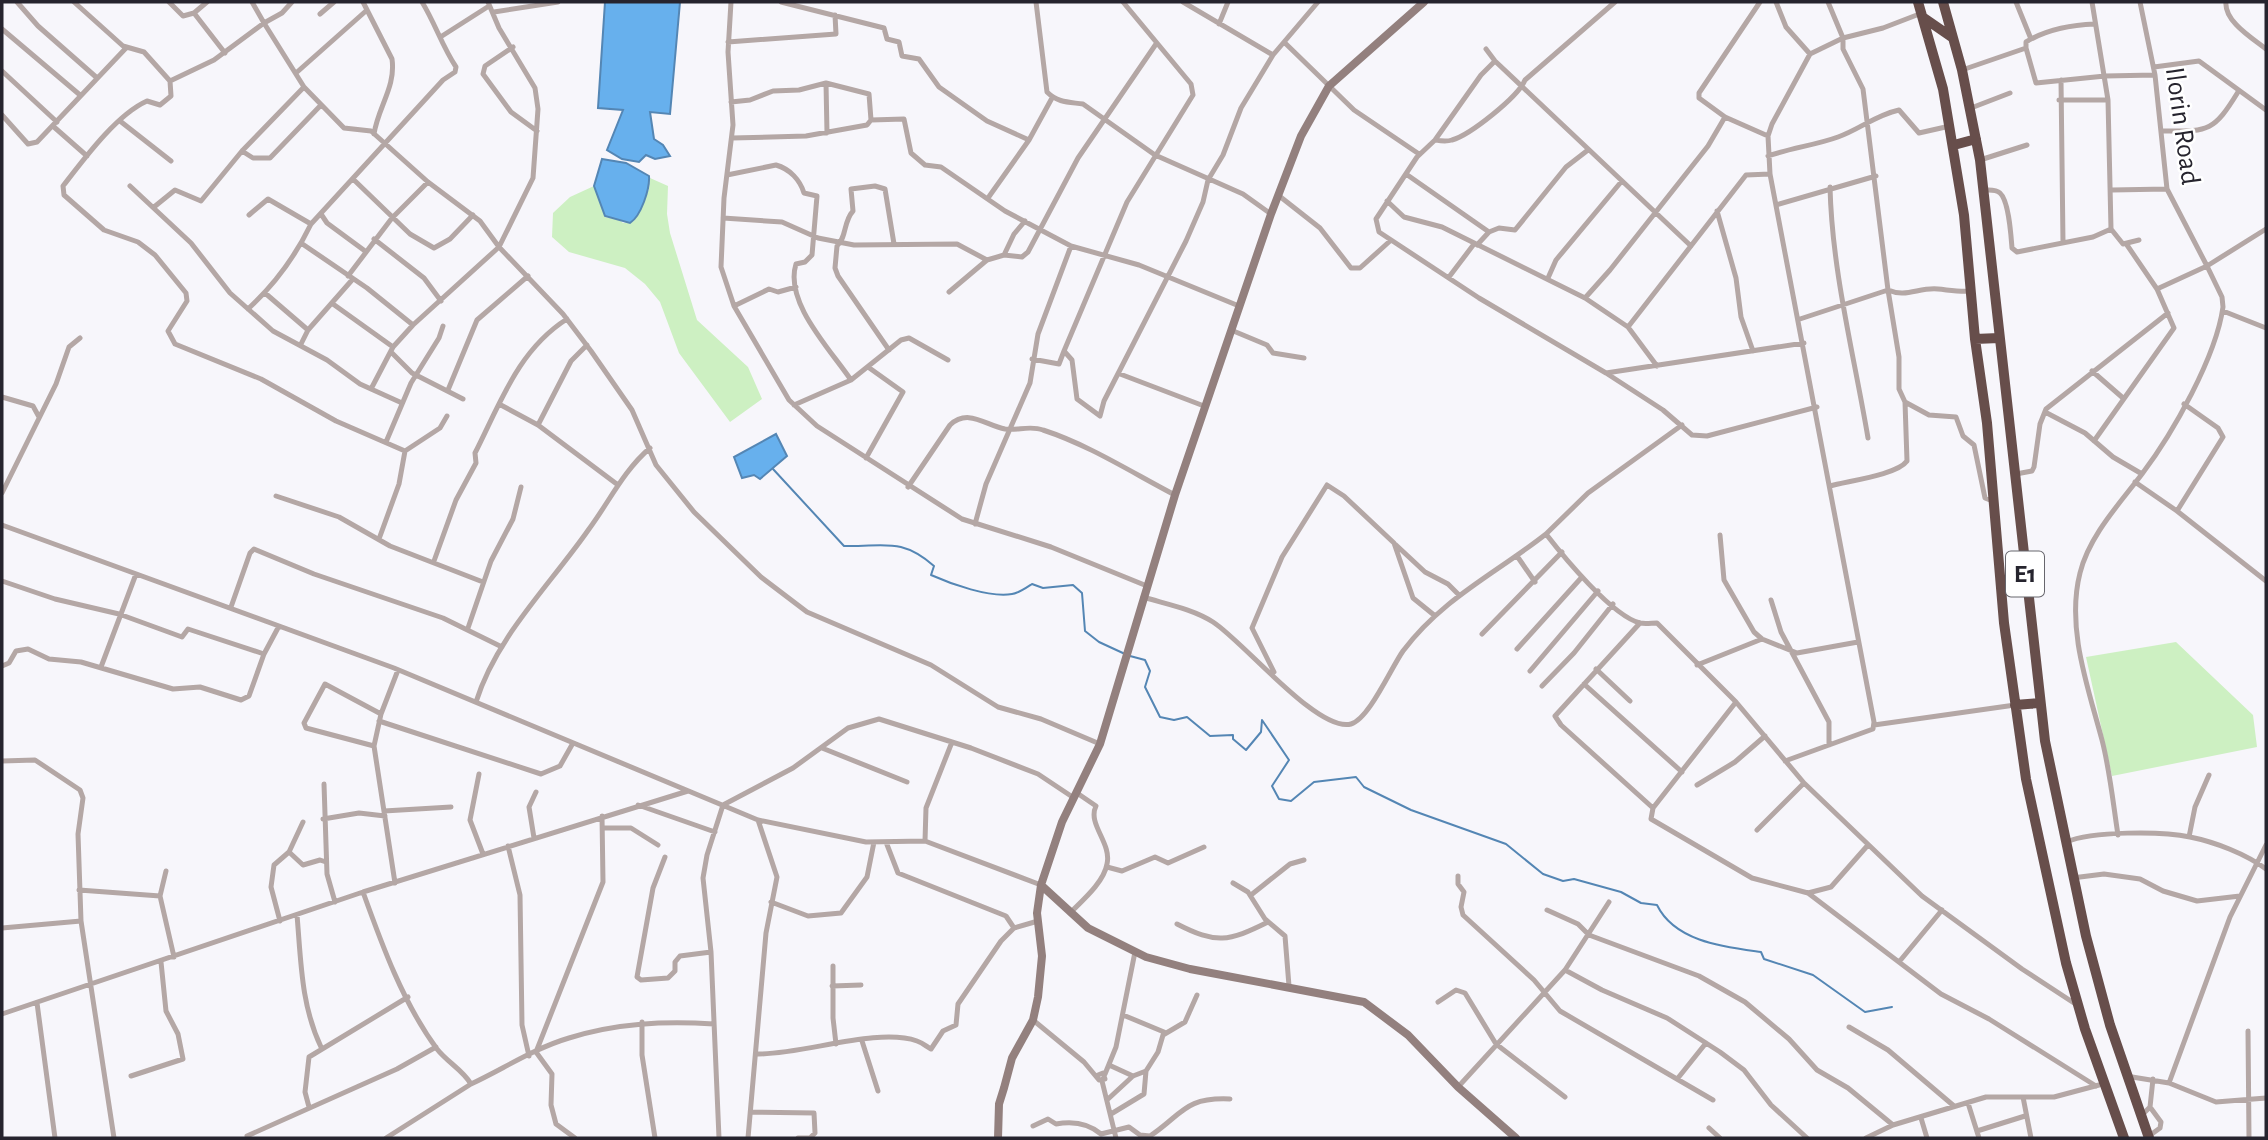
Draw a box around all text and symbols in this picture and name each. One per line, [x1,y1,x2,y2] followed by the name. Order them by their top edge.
[2160,65,2204,187] street label: Ilorin Road
[2006,552,2044,596] road number: E1

